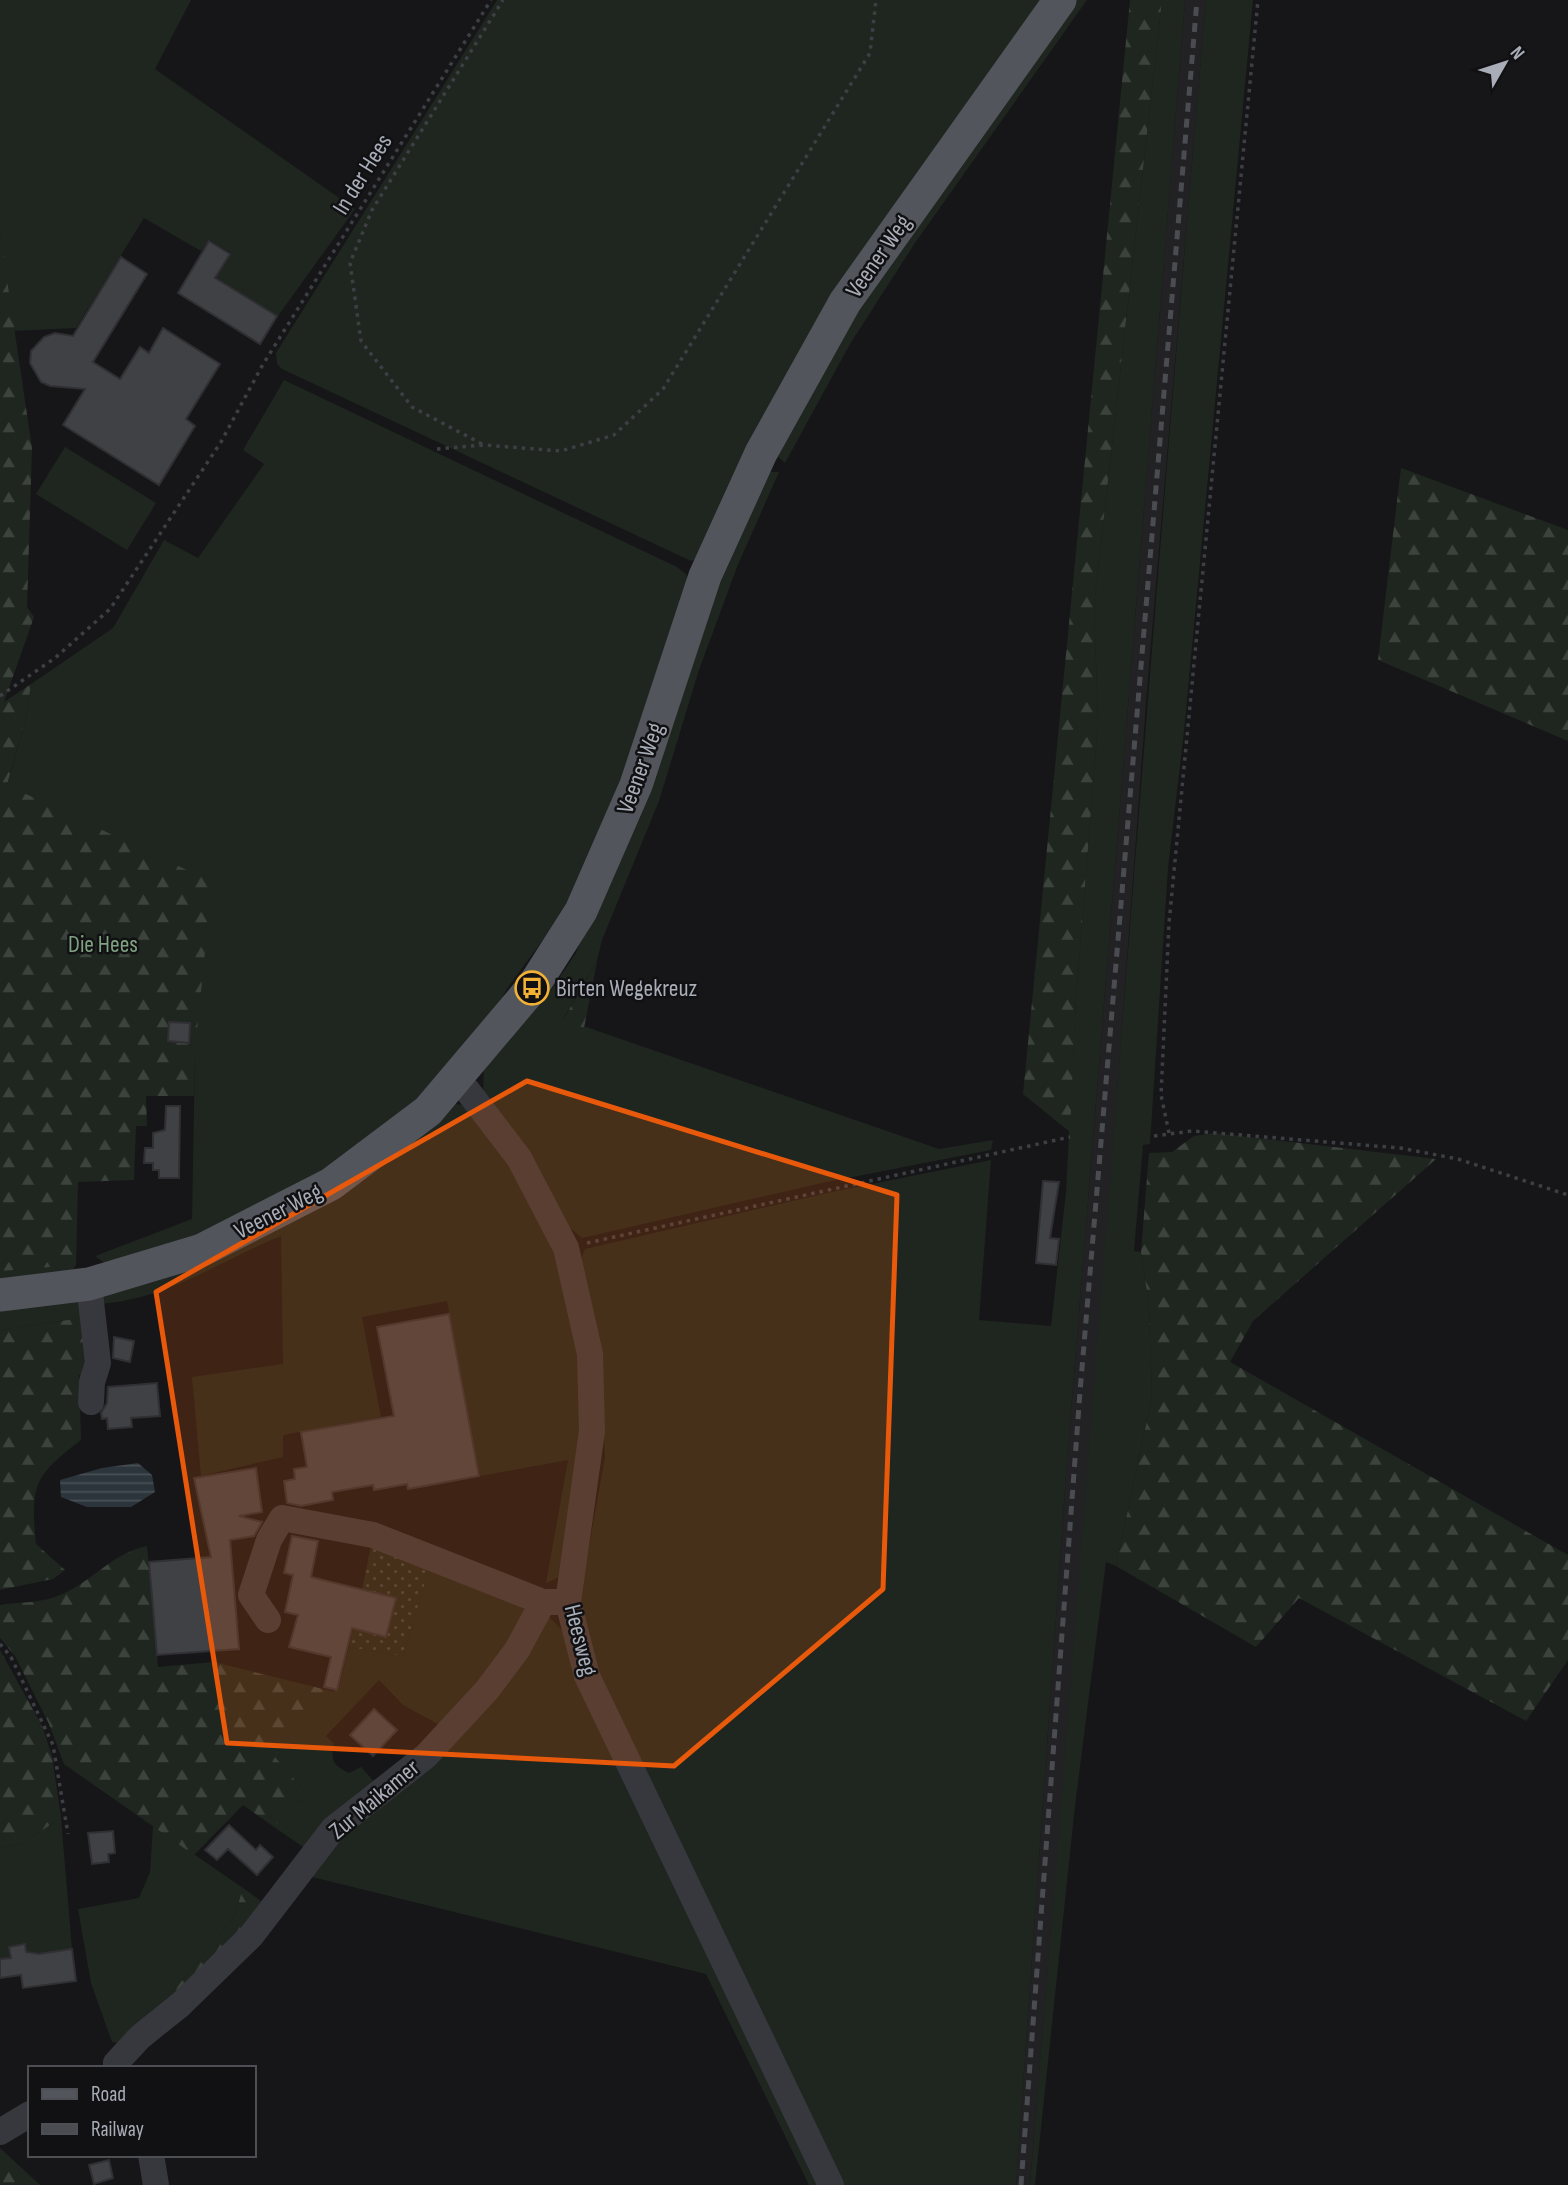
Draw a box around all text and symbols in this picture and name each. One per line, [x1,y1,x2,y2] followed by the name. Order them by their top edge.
[1470,28,1540,98] north arrow
[1505,42,1529,64] text: N
[326,129,398,220] street label: In der Hees
[839,209,917,303] street label: Veener Weg
[611,719,670,817] street label: Veener Weg
[68,930,138,959] park label: Die Hees
[513,969,551,1007] bus stop icon: Birten Wegekreuz
[556,974,698,1003] place label: Birten Wegekreuz
[230,1177,327,1246] street label: Veener Weg
[558,1601,603,1679] street label: Heesweg
[323,1753,425,1845] street label: Zur Maikamer
[28,2066,256,2157] legend
[91,2082,126,2107] text: Road
[91,2117,144,2142] text: Railway

